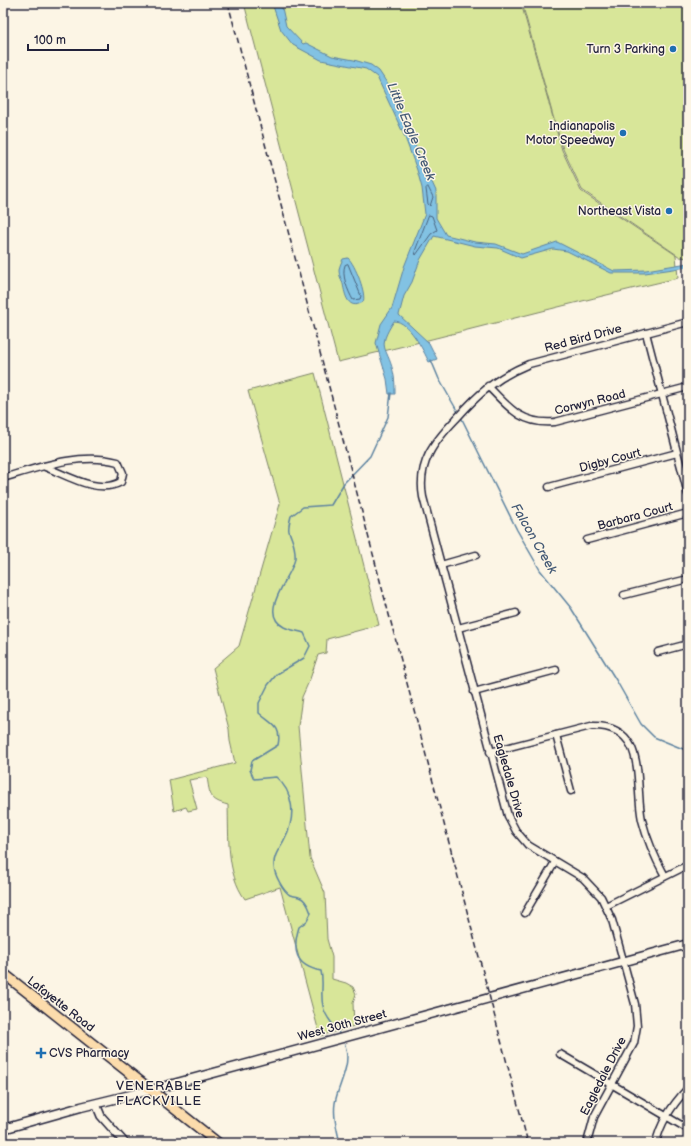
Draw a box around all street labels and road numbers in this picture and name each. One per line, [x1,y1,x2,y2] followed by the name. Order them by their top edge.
[543,321,623,356] street label: Red Bird Drive
[553,386,627,419] street label: Corwyn Road
[578,445,643,476] street label: Digby Court
[596,499,675,534] street label: Barbara Court
[489,733,528,820] street label: Eagledale Drive
[24,973,98,1035] street label: Lafayette Road
[296,1006,388,1044] street label: West 30th Street
[577,1034,630,1118] street label: Eagledale Drive

